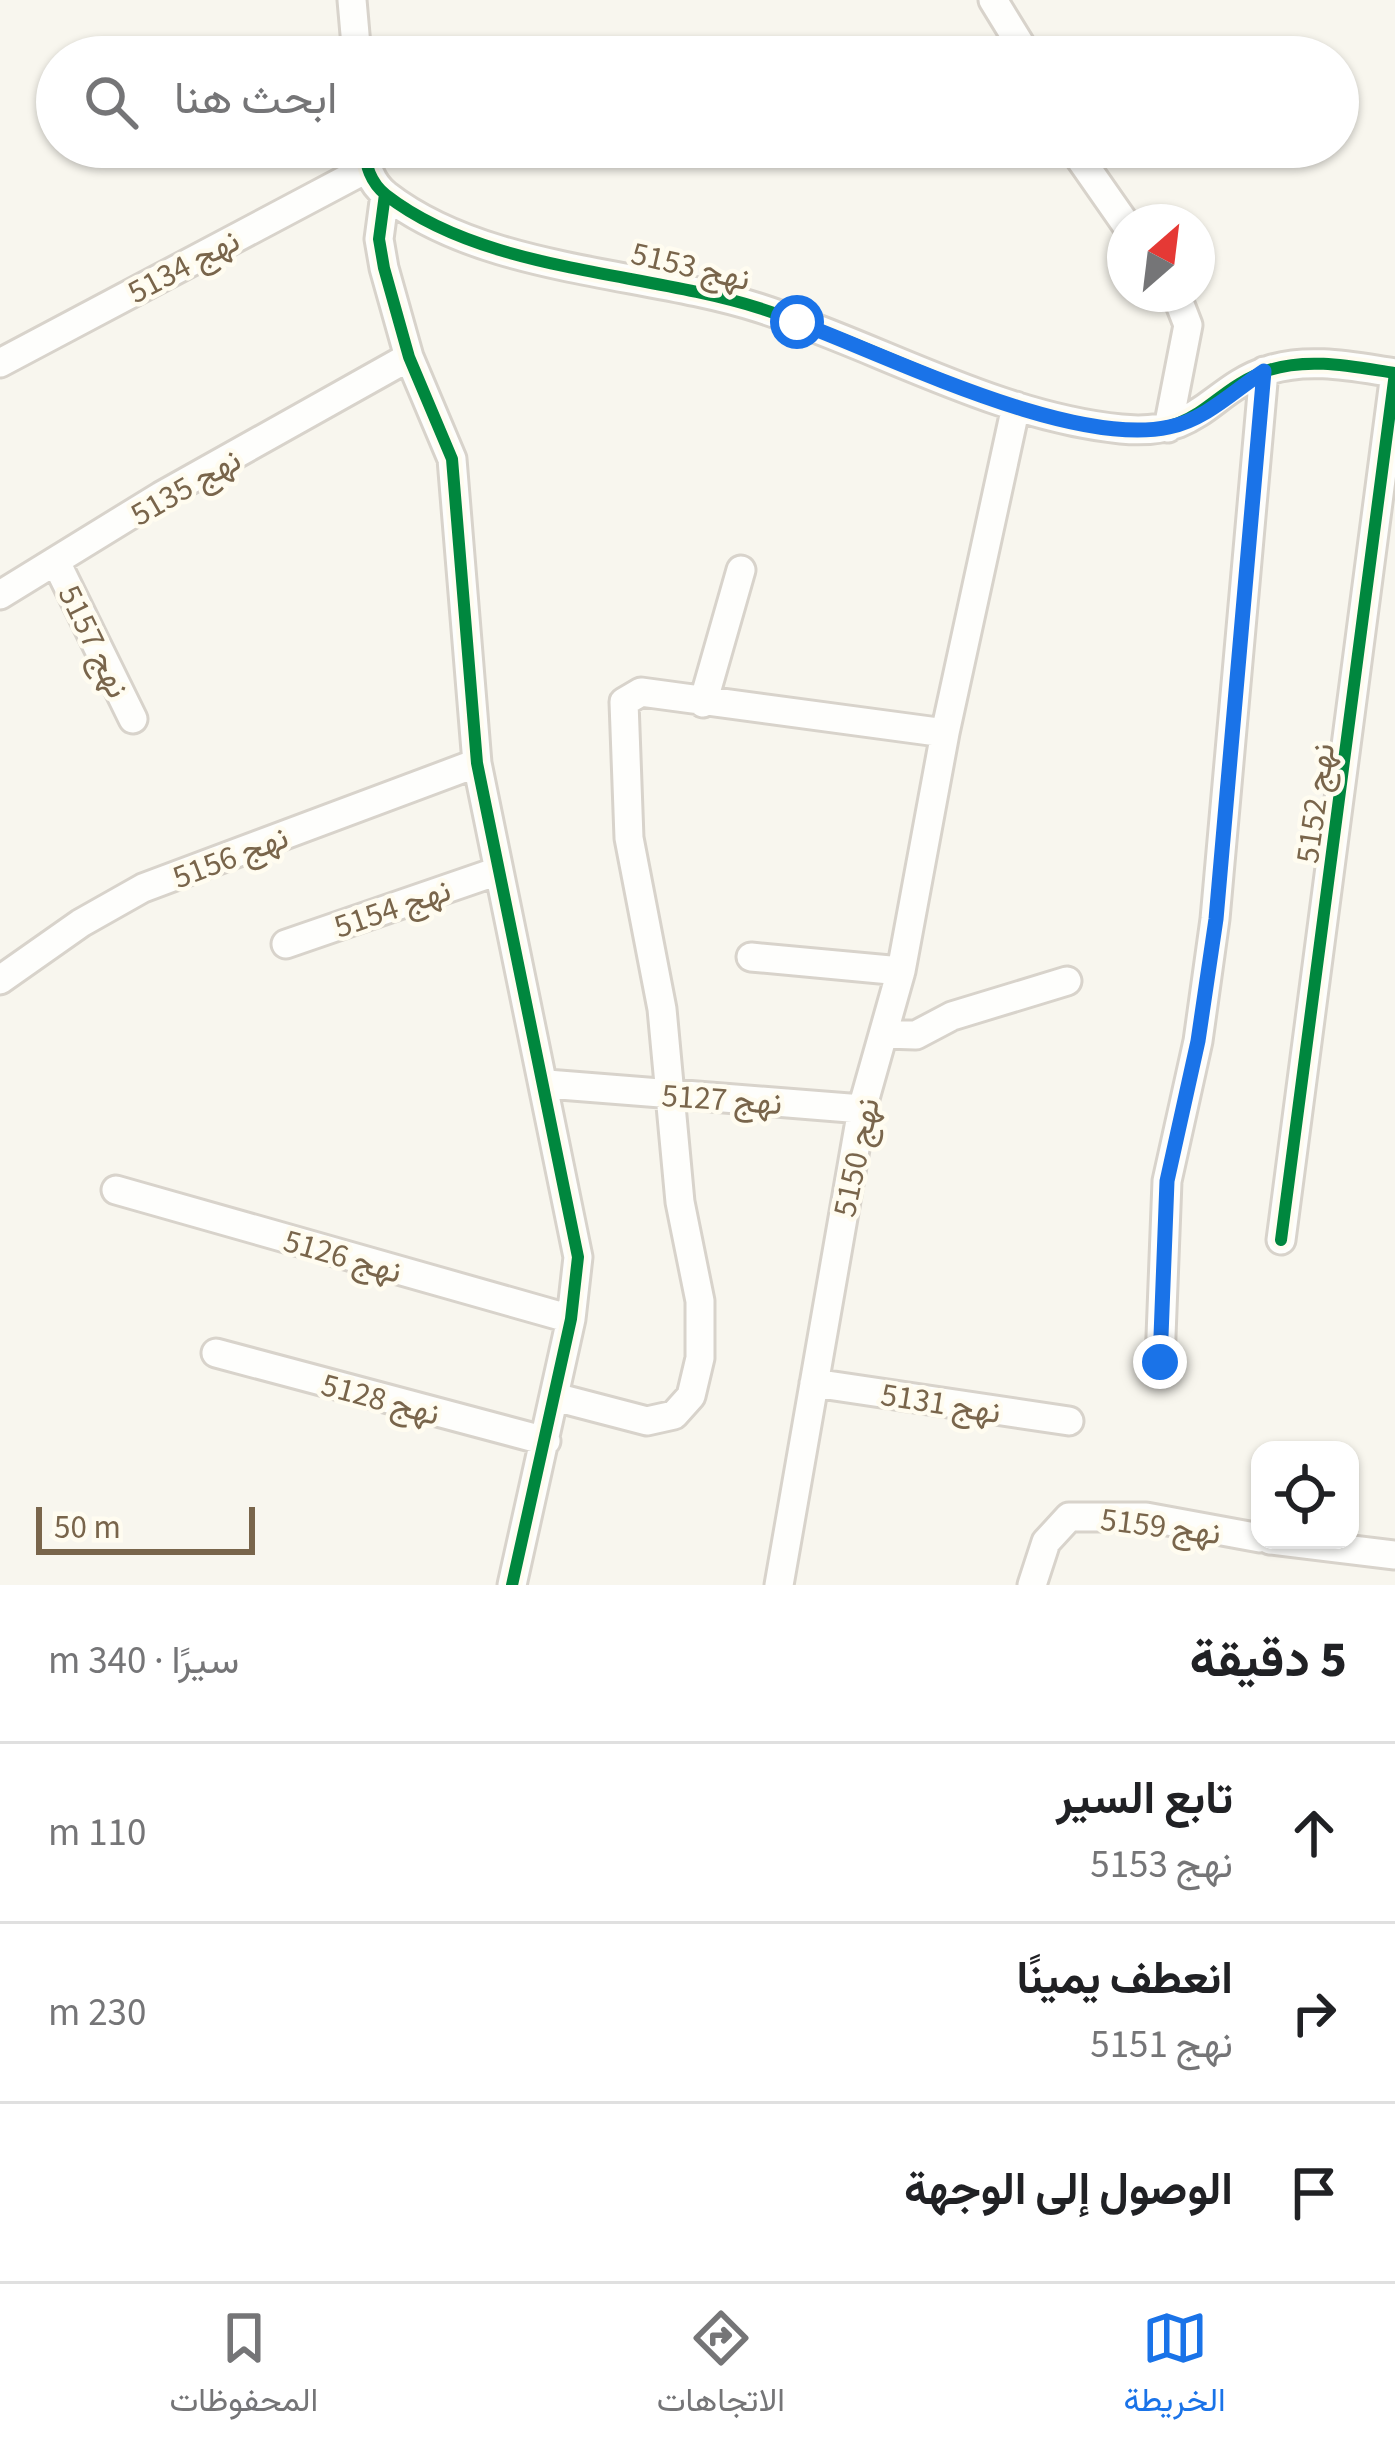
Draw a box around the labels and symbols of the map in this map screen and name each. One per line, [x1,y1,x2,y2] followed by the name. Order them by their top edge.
[1107,204,1215,312] north arrow
[119,217,248,315] street label: نهج 5134
[627,230,755,303] street label: نهج 5153
[770,295,824,349] route start
[122,437,250,538] street label: نهج 5135
[46,577,141,706] street label: نهج 5157
[1284,740,1347,866] street label: نهج 5152
[166,814,295,901] street label: نهج 5156
[328,867,457,950] street label: نهج 5154
[660,1072,784,1127] street label: نهج 5127
[821,1093,892,1221] street label: نهج 5150
[278,1217,407,1296] street label: نهج 5126
[1133,1335,1187,1389] route end
[316,1361,445,1438] street label: نهج 5128
[877,1371,1004,1436] street label: نهج 5131
[1098,1496,1224,1557] street label: نهج 5159
[36,1501,255,1554] scale bar

